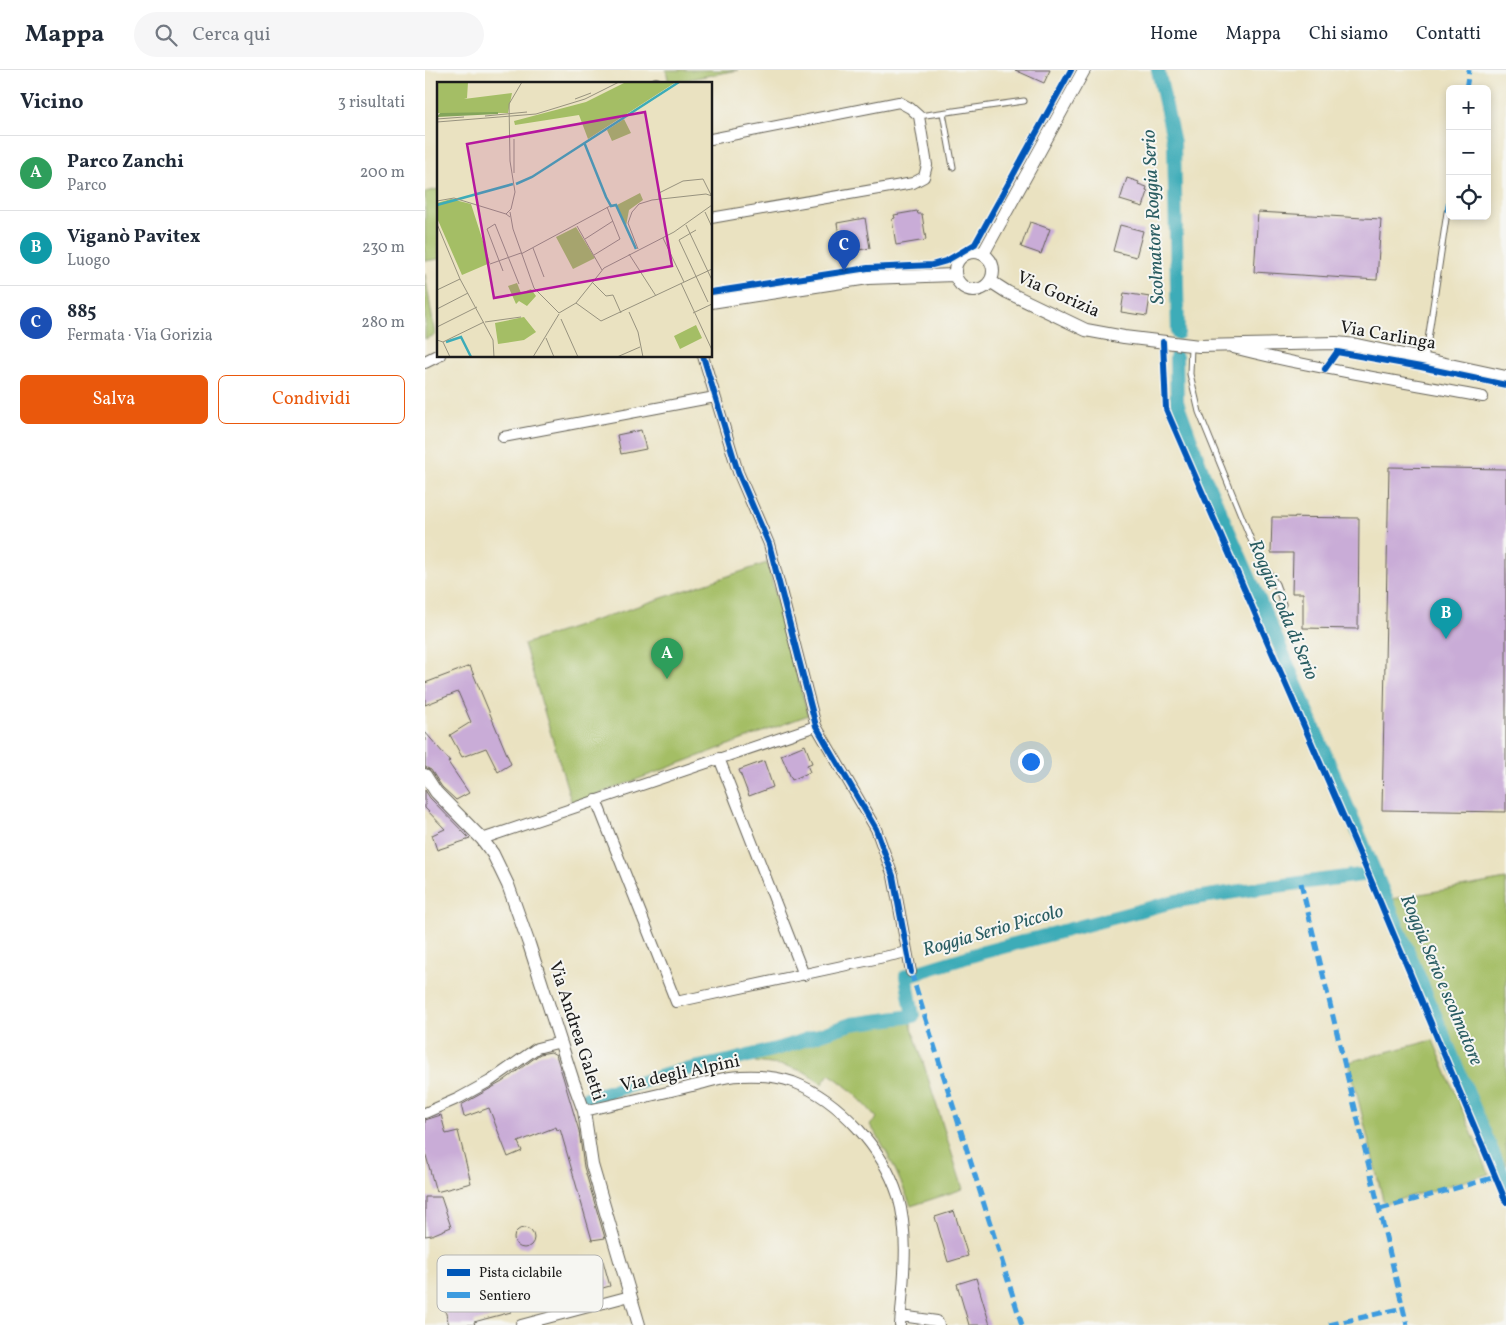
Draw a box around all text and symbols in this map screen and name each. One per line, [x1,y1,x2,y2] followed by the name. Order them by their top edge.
[134,12,484,57] search box
[25,18,104,52] text: Mappa
[152,21,180,49] icon: search
[192,22,270,48] text: Cerca qui
[1150,22,1198,47] text: Home
[1226,22,1281,47] text: Mappa
[1309,22,1388,47] text: Chi siamo
[1416,22,1481,47] text: Contatti
[437,82,713,358] inset map
[1446,85,1491,220] map controls
[1446,85,1491,130] button: +
[20,88,84,117] text: Vicino
[338,92,405,114] text: 3 risultati
[1136,129,1172,305] water label: Scolmatore Roggia Serio
[1446,130,1491,175] button: −
[67,149,184,175] text: Parco Zanchi
[30,162,42,184] text: A
[360,162,405,184] text: 200 m
[67,175,107,197] text: Parco
[1446,175,1491,220] button: locate
[67,224,201,250] text: Viganò Pavitex
[828,230,860,271] pin: C
[31,237,41,259] text: B
[362,237,405,259] text: 230 m
[67,250,110,272] text: Luogo
[1012,266,1104,324] street label: Via Gorizia
[67,299,96,325] text: 885
[31,312,41,334] text: C
[361,312,405,334] text: 280 m
[1338,315,1438,357] street label: Via Carlinga
[67,325,213,347] text: Fermata · Via Gorizia
[20,375,208,424] button: Salva
[218,375,405,424] button: Condividi
[1242,536,1324,684] water label: Roggia Coda di Serio
[1430,598,1462,639] pin: B
[651,638,683,679] pin: A
[1018,749,1044,775] your location
[1393,891,1489,1069] water label: Roggia Serio e scolmatore
[920,898,1067,964] water label: Roggia Serio Piccolo
[542,958,610,1104] street label: Via Andrea Galetti
[618,1049,742,1099] street label: Via degli Alpini
[437,1255,603,1312] legend
[479,1264,563,1283] text: Pista ciclabile
[479,1287,531,1306] text: Sentiero

